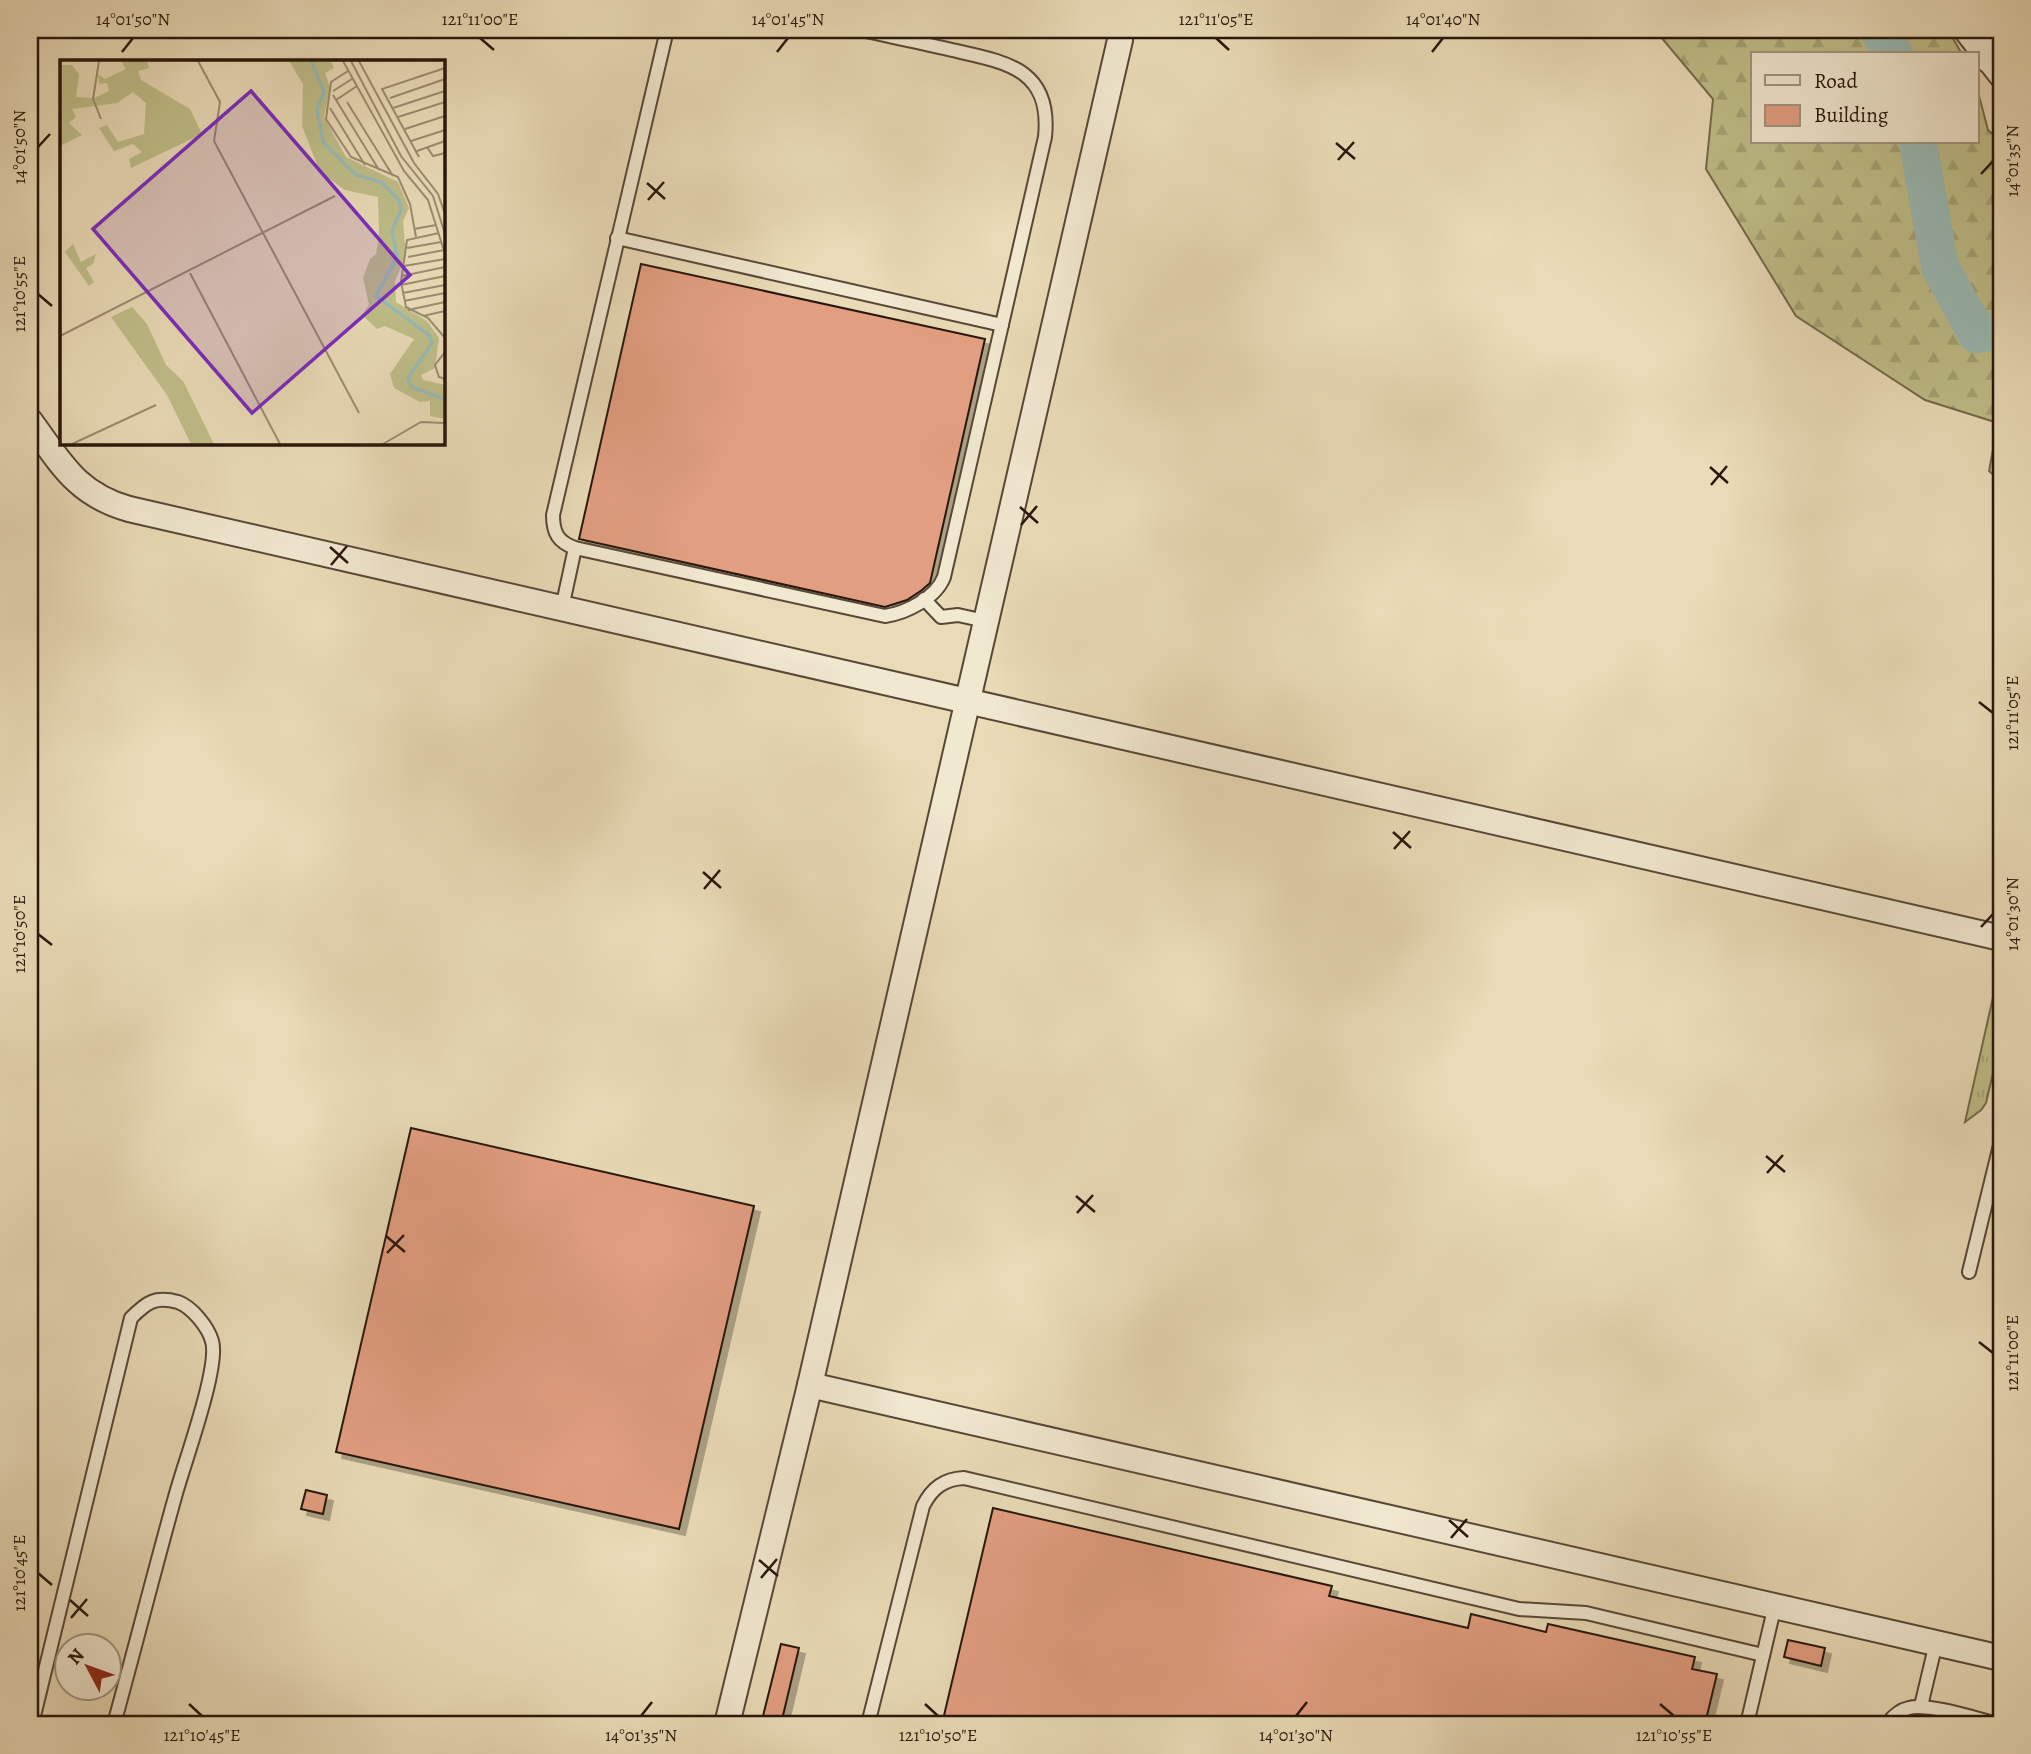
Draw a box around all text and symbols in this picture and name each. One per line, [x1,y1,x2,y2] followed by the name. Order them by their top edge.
[96,7,170,31] text: 14°01'50"N
[442,7,518,31] text: 121°11'00"E
[752,7,824,31] text: 14°01'45"N
[1178,7,1254,31] text: 121°11'05"E
[1406,7,1480,31] text: 14°01'40"N
[1751,52,1979,144] legend
[60,60,444,444] inset map
[1814,67,1858,95] text: Road
[1814,101,1889,129] text: Building
[7,110,31,184] text: 14°01'50"N
[2000,125,2024,197] text: 14°01'35"N
[7,256,31,332] text: 121°10'55"E
[2000,675,2024,751] text: 121°11'05"E
[2000,877,2024,951] text: 14°01'30"N
[7,895,31,973] text: 121°10'50"E
[2000,1315,2024,1391] text: 121°11'00"E
[7,1534,31,1612] text: 121°10'45"E
[52,1632,122,1702] north arrow
[62,1643,90,1670] text: N
[163,1723,241,1747] text: 121°10'45"E
[605,1723,677,1747] text: 14°01'35"N
[899,1723,977,1747] text: 121°10'50"E
[1259,1723,1333,1747] text: 14°01'30"N
[1636,1723,1712,1747] text: 121°10'55"E

